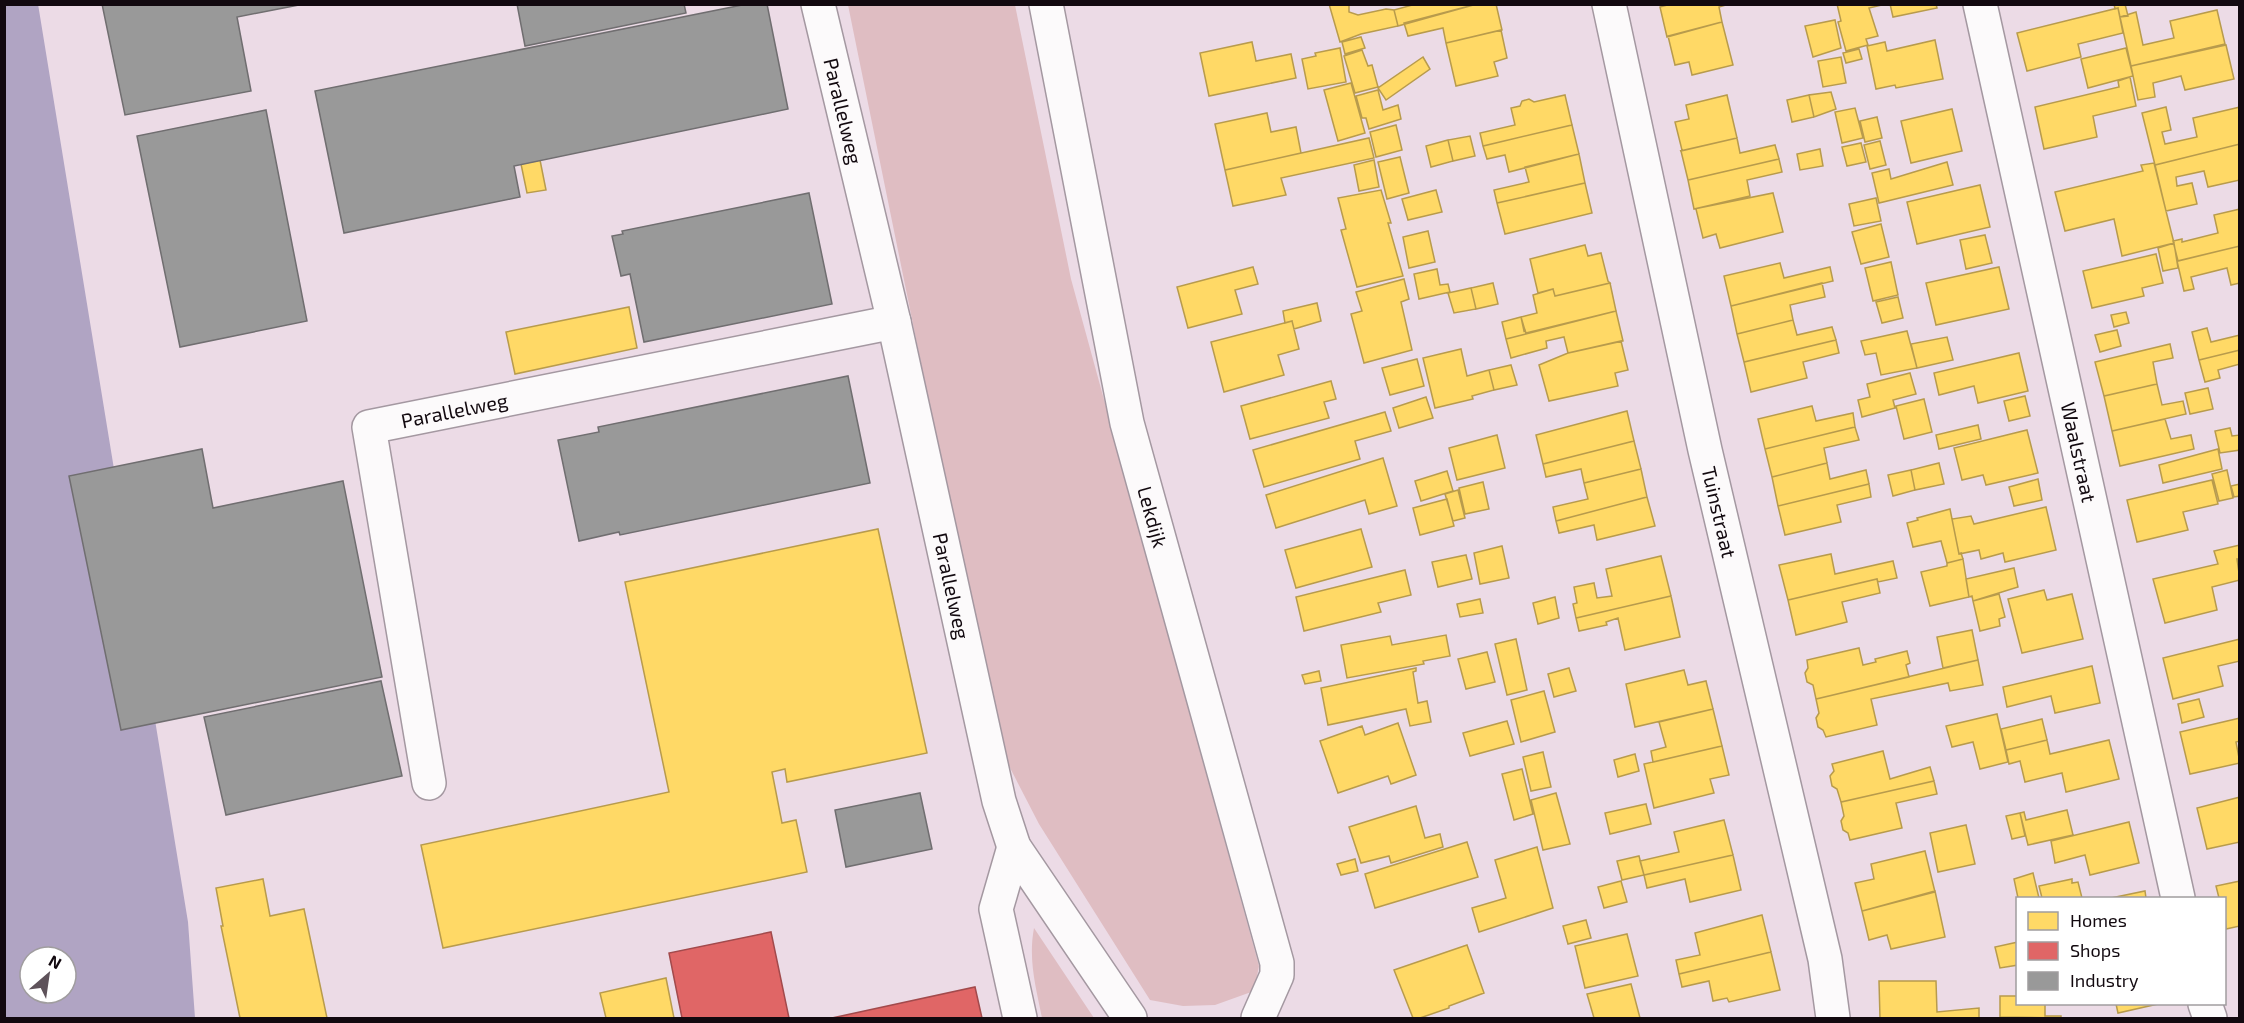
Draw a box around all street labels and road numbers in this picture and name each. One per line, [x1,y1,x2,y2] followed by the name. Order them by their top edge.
[819,55,868,166] street label: Parallelweg
[399,388,510,432] street label: Parallelweg
[2057,400,2102,505] street label: Waalstraat
[1697,464,1742,561] street label: Tuinstraat
[1133,483,1173,550] street label: Lekdijk
[928,530,975,641] street label: Parallelweg

